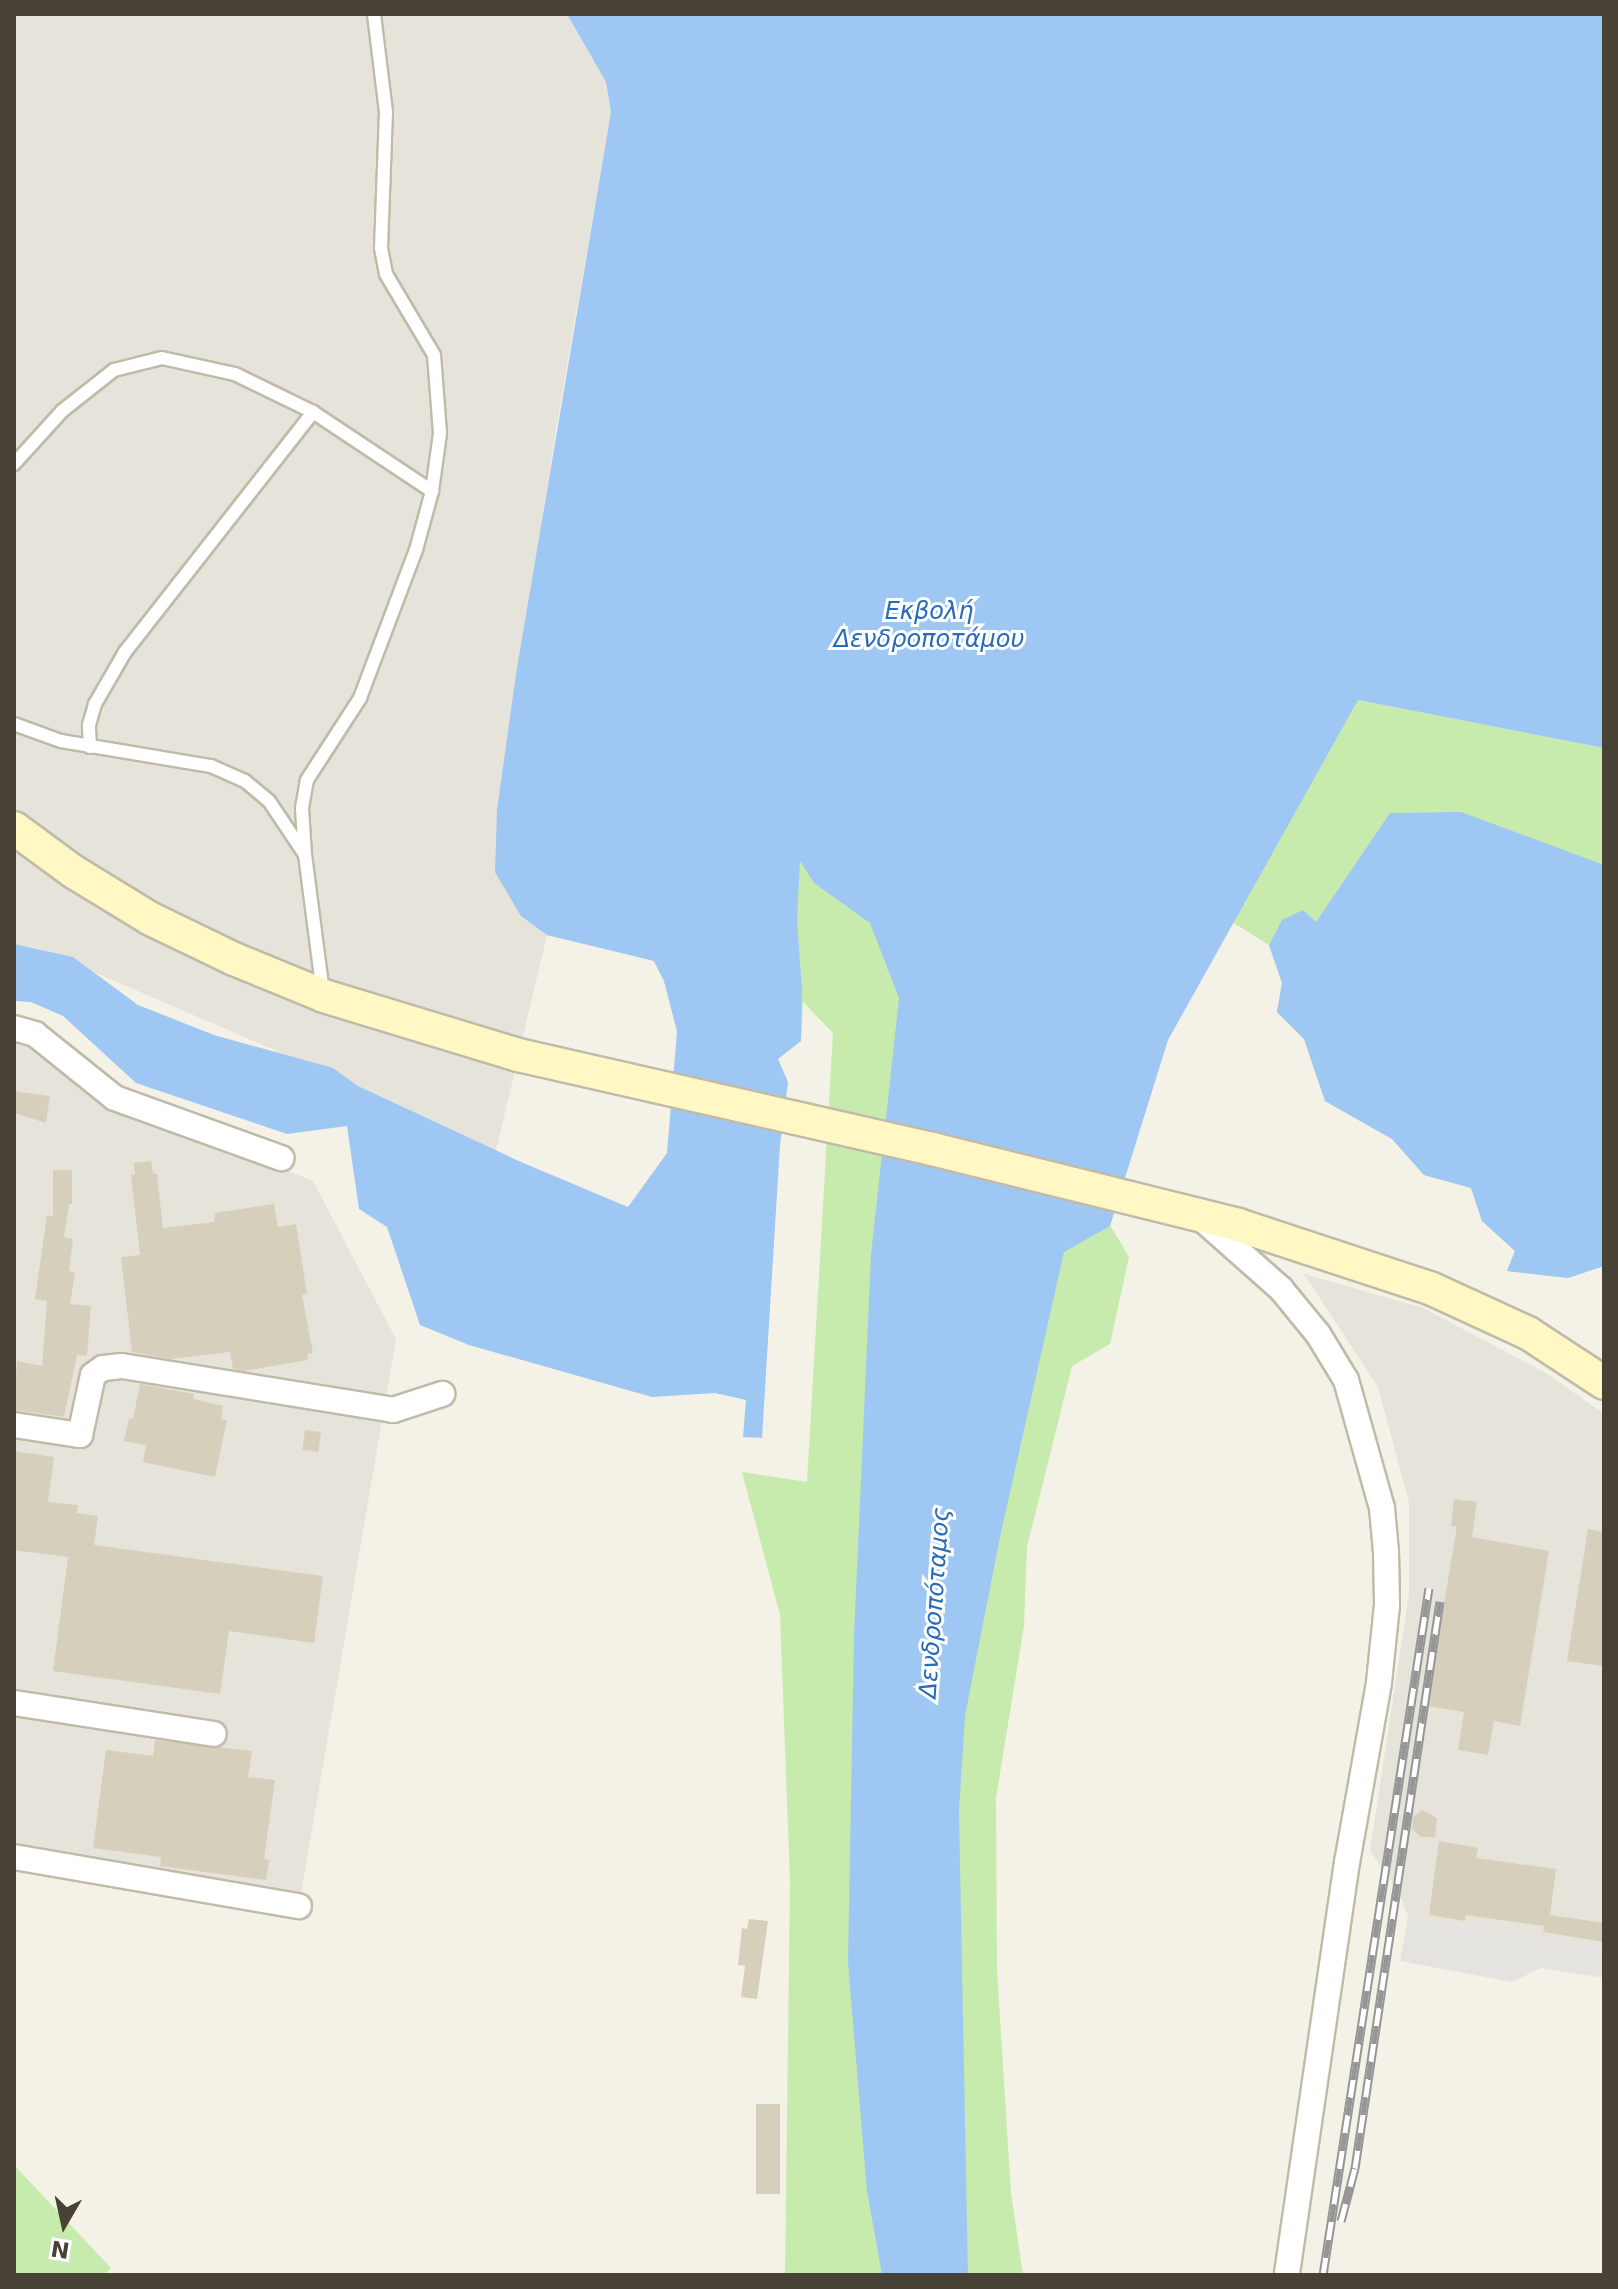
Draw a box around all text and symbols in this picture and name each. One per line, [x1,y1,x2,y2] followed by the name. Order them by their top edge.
[834,598,1024,654] water label: Εκβολή Δενδροποτάμου
[914,1507,956,1699] water label: Δενδροπόταμος
[24,2185,104,2265] north arrow
[49,2235,71,2263] text: N

